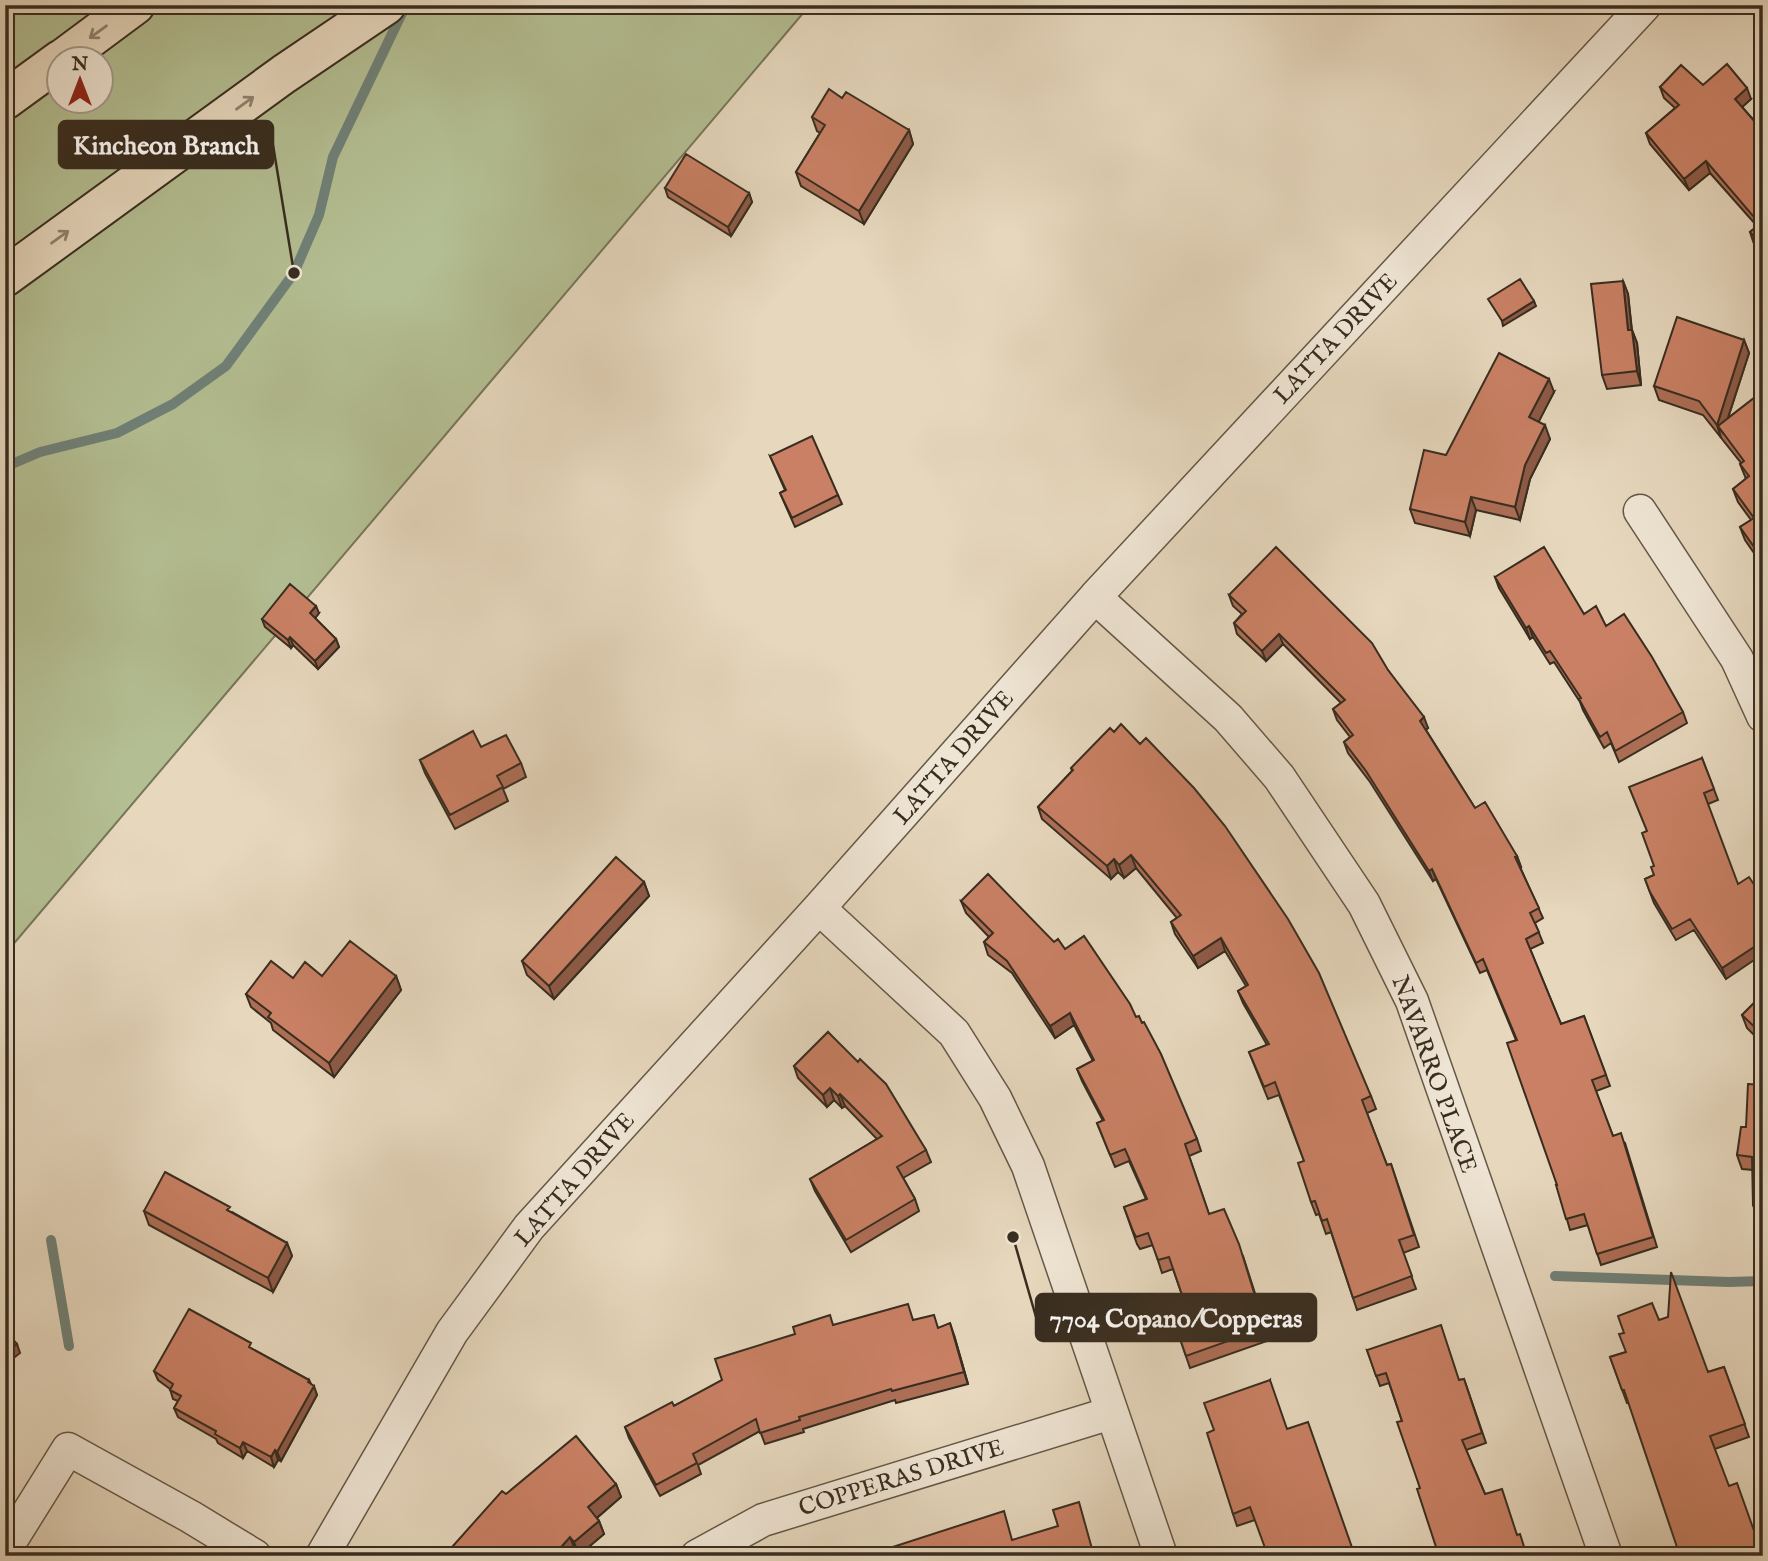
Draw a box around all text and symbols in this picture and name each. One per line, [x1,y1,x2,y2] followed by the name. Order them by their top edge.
[89,25,108,40] one-way arrow
[46,46,116,116] north arrow
[71,53,89,77] text: N
[235,96,254,111] one-way arrow
[59,121,273,168] callout: Kincheon Branch
[73,130,261,163] text: Kincheon Branch
[51,230,70,245] one-way arrow
[1267,267,1405,411] street label: LATTA DRIVE
[887,684,1021,832] street label: LATTA DRIVE
[1383,972,1484,1177] street label: NAVARRO PLACE
[508,1106,642,1254] street label: LATTA DRIVE
[1036,1294,1316,1341] callout: 7704 Copano/Copperas
[1050,1303,1302,1336] text: 7704 Copano/Copperas
[795,1433,1008,1524] street label: COPPERAS DRIVE

